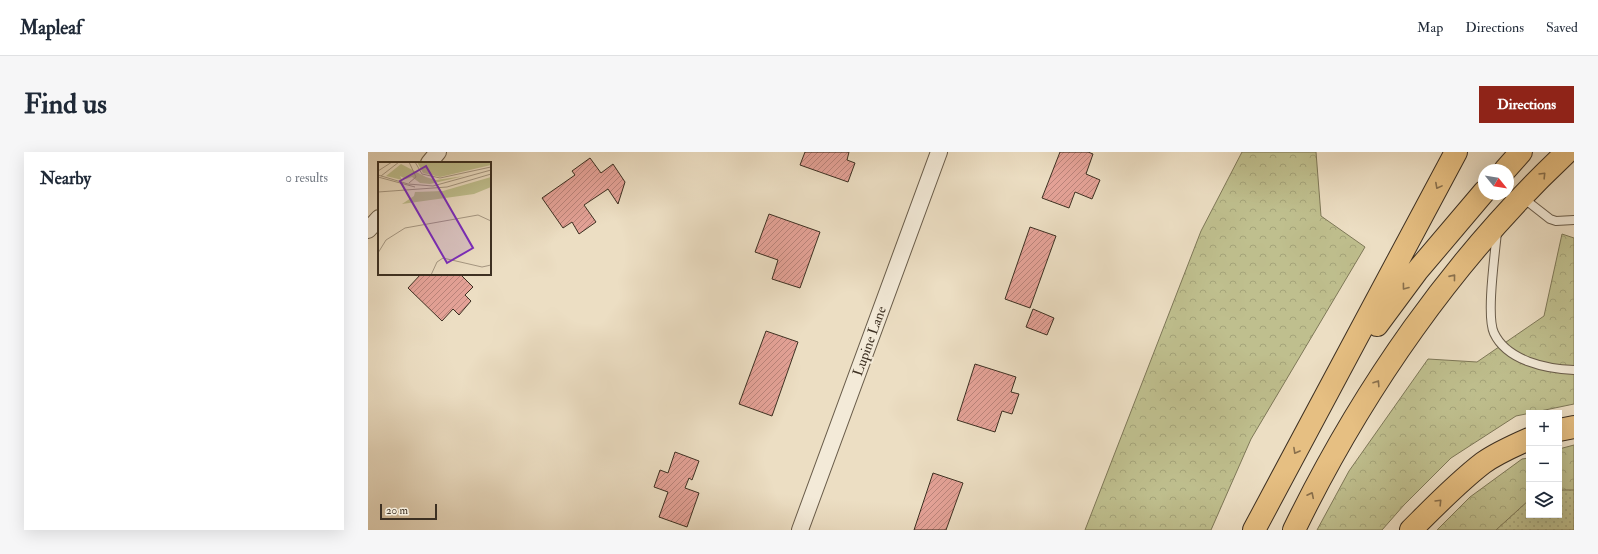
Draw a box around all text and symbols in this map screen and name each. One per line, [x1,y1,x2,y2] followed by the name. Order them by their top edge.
[20,16,82,40] text: Mapleaf
[1417,19,1443,36] text: Map
[1465,19,1524,36] text: Directions
[1546,19,1578,36] text: Saved
[1479,86,1574,123] button: Directions
[24,87,107,122] text: Find us
[378,162,491,275] inset map
[1478,164,1514,200] north arrow
[40,168,91,189] text: Nearby
[285,170,328,186] text: 0 results
[1539,172,1546,180] one-way arrow
[1435,182,1443,190] one-way arrow
[1448,275,1455,282] one-way arrow
[1403,282,1410,289] one-way arrow
[849,304,891,379] street label: Lupine Lane
[1373,380,1380,387] one-way arrow
[1526,410,1562,518] map controls
[1526,410,1562,446] button: +
[1526,446,1562,482] button: −
[1293,447,1300,454] one-way arrow
[1526,482,1562,518] button: layers
[1306,492,1314,499] one-way arrow
[1434,499,1442,507] one-way arrow
[380,502,437,521] scale bar
[386,504,408,517] text: 20 m

